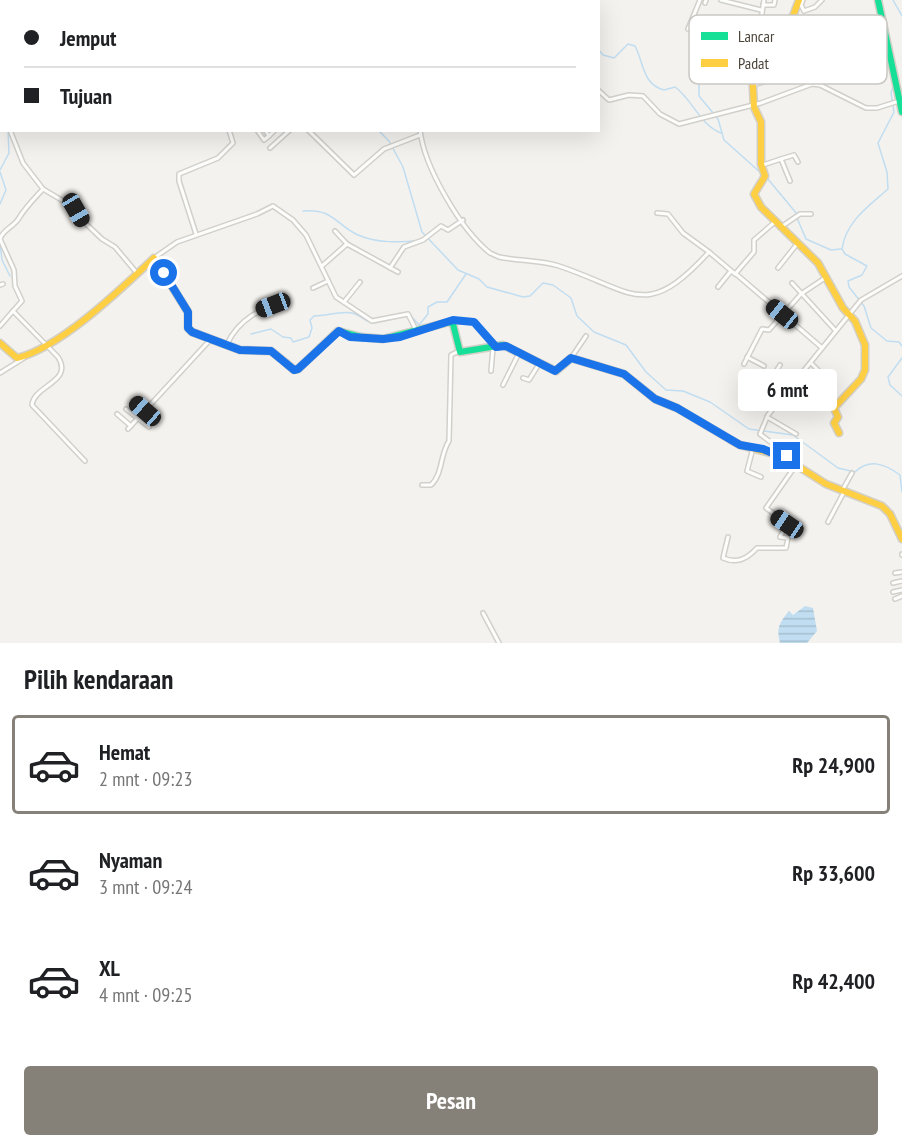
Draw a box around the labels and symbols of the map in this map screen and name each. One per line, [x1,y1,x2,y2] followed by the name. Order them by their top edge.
[689,15,887,84] legend
[738,26,775,46] text: Lancar
[738,53,770,73] text: Padat
[59,190,93,230] car
[150,259,177,286] route start
[253,290,293,320] car
[762,296,802,332] car
[738,369,836,411] callout: 6 mnt
[126,392,164,430] car
[773,442,800,469] route end
[767,506,807,542] car

